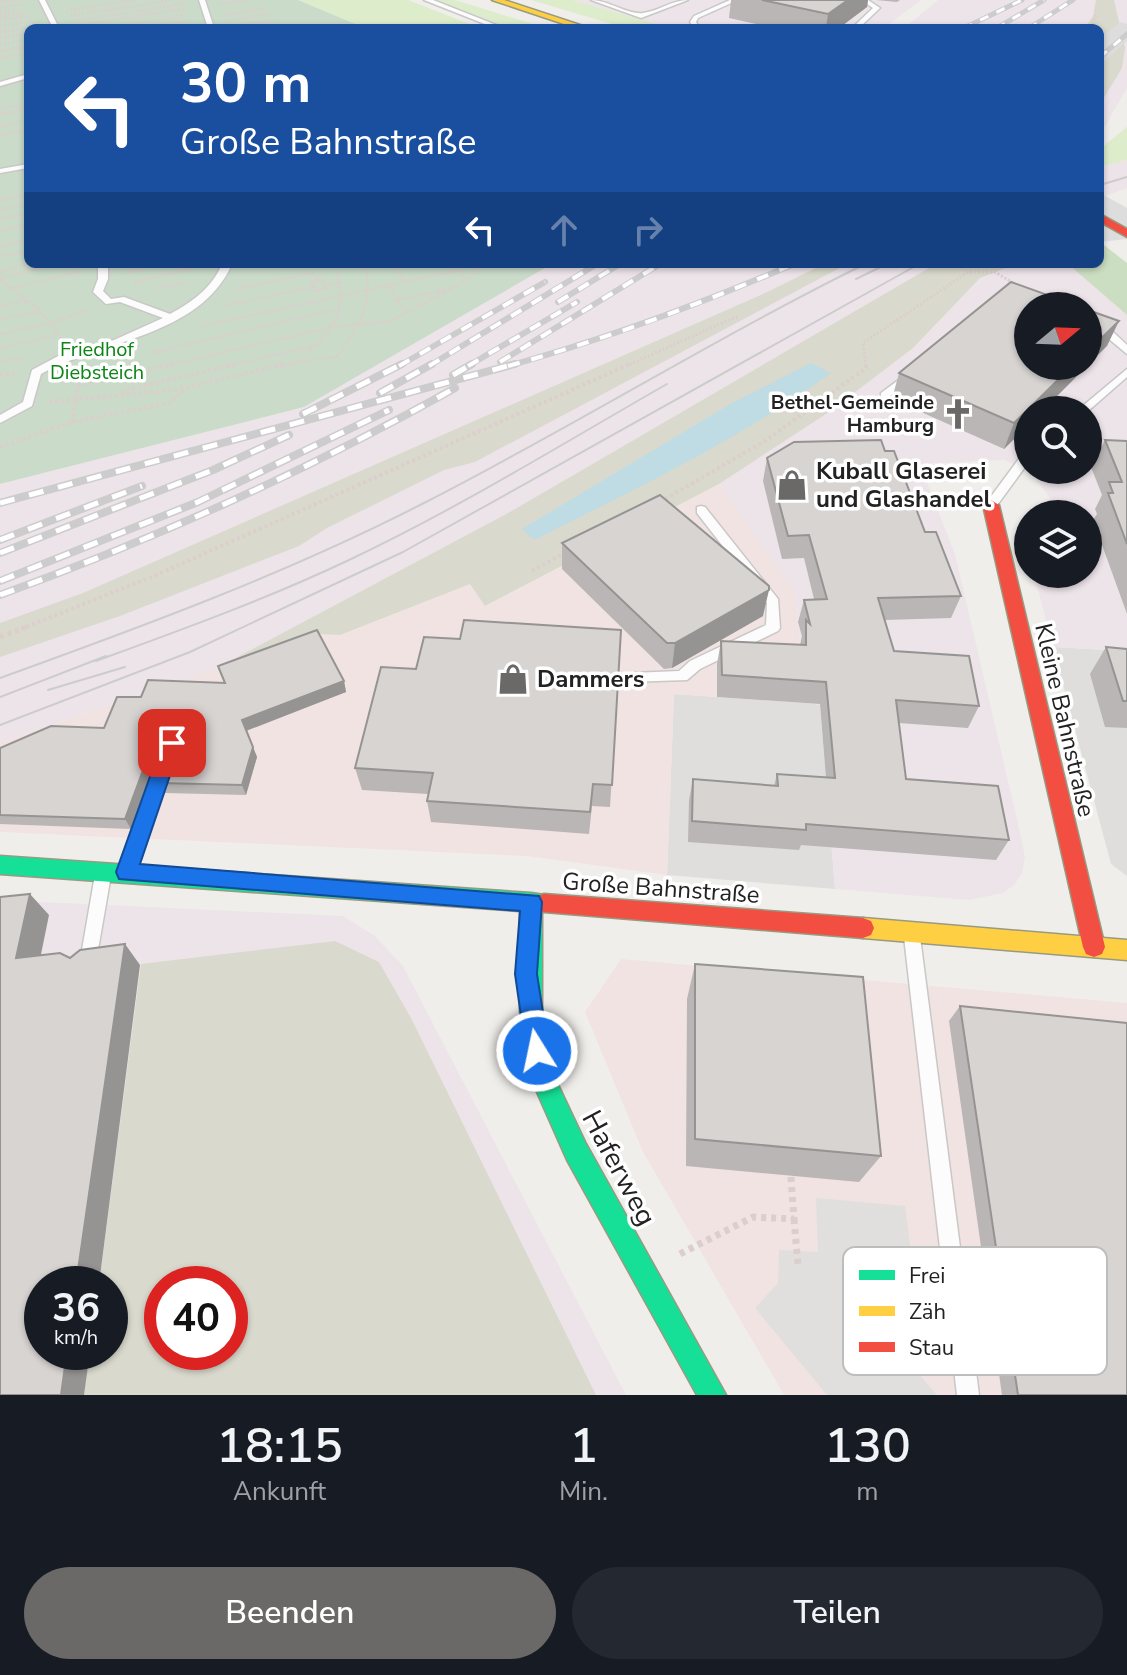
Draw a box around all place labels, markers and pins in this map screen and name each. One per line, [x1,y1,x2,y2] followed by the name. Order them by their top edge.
[771,389,934,439] place label: Bethel-Gemeinde Hamburg
[941,397,975,431] church icon: Bethel-Gemeinde Hamburg
[816,455,992,515] place label: Kuball Glaserei und Glashandel
[775,468,809,502] shop icon: Kuball Glaserei und Glashandel
[496,662,530,696] shop icon: Dammers
[537,663,645,695] place label: Dammers
[138,709,206,777] pin

